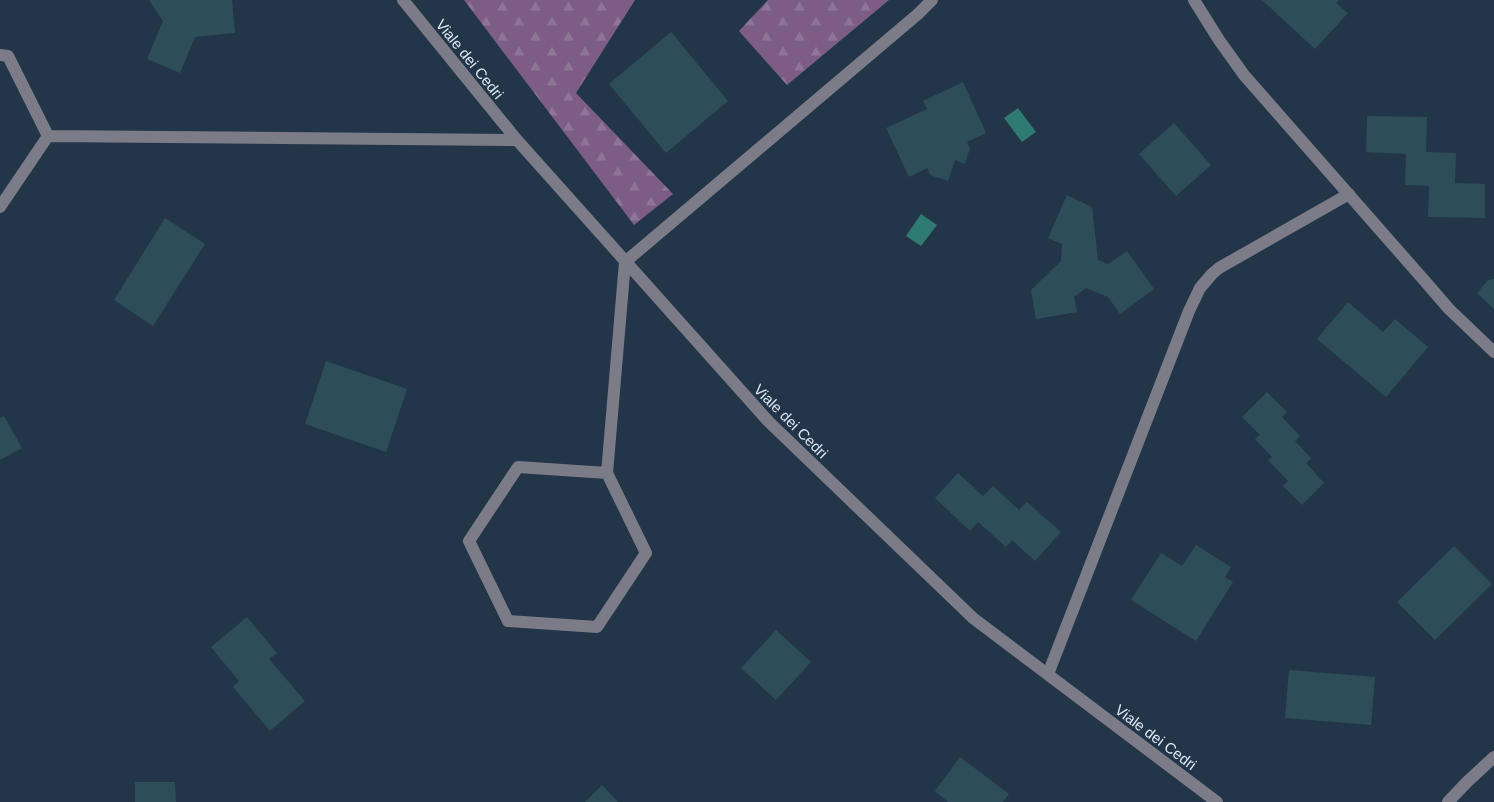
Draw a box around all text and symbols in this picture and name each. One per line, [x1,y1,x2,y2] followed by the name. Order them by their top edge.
[433,16,507,102] street label: Viale dei Cedri
[751,381,831,461] street label: Viale dei Cedri
[1112,701,1200,773] street label: Viale dei Cedri

